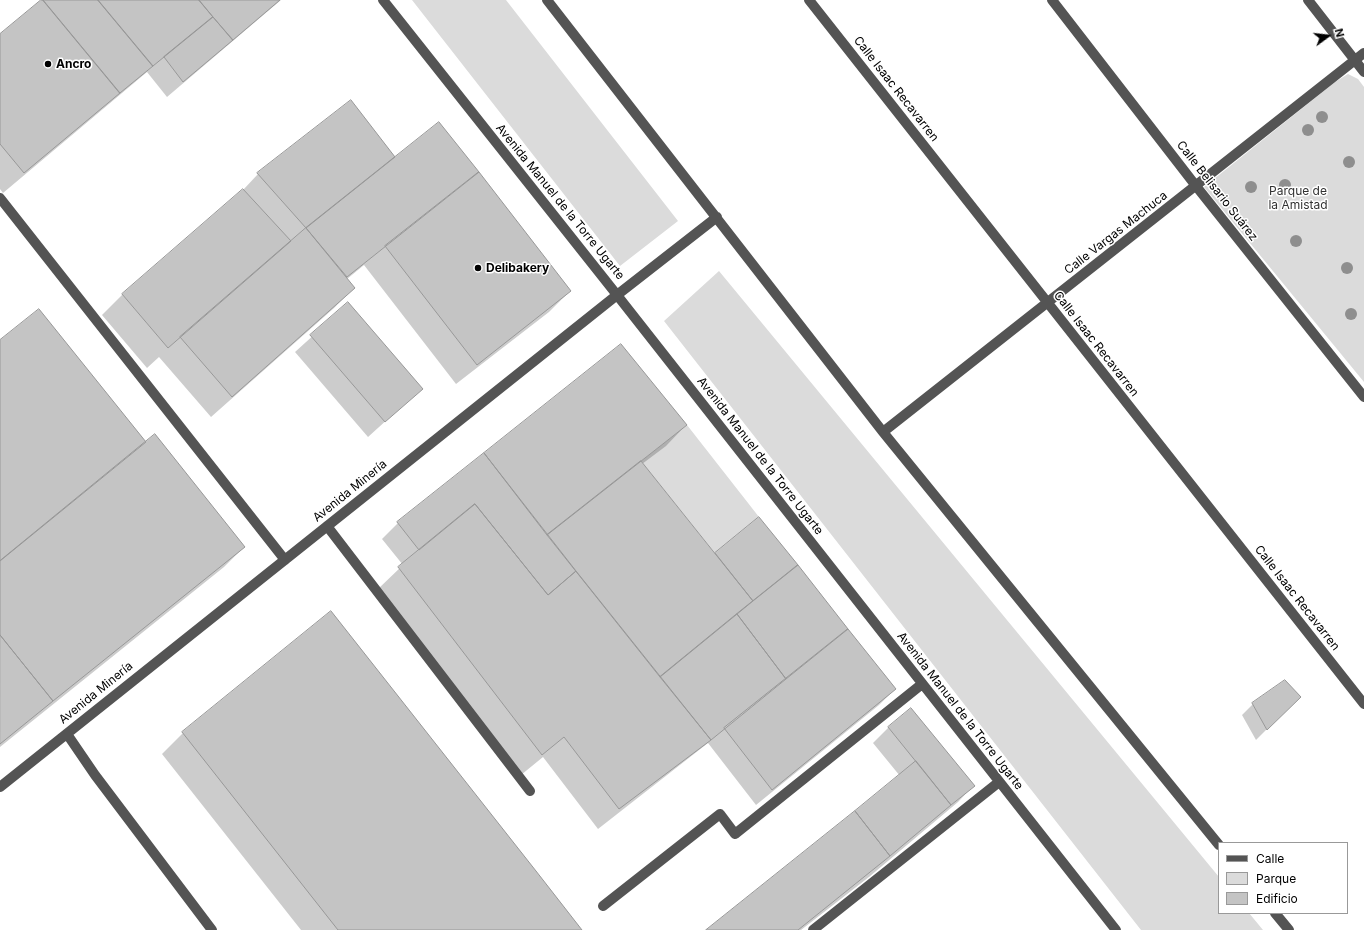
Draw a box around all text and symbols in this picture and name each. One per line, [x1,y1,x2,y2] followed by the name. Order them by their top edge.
[1308,16,1348,56] north arrow
[1332,27,1347,39] text: N
[850,34,942,144] street label: Calle Isaac Recavarren
[56,57,91,71] place label: Ancro
[43,59,53,69] marker: Ancro
[493,121,627,283] street label: Avenida Manuel de la Torre Ugarte
[1173,138,1261,244] street label: Calle Belisario Suárez
[1268,184,1328,212] park label: Parque de la Amistad
[1062,188,1170,278] street label: Calle Vargas Machuca
[486,261,549,275] place label: Delibakery
[473,263,483,273] marker: Delibakery
[1050,289,1142,399] street label: Calle Isaac Recavarren
[694,374,826,538] street label: Avenida Manuel de la Torre Ugarte
[310,457,390,525] street label: Avenida Minería
[1251,543,1343,653] street label: Calle Isaac Recavarren
[894,629,1026,793] street label: Avenida Manuel de la Torre Ugarte
[56,659,136,727] street label: Avenida Minería
[1218,842,1348,914] legend
[1256,851,1284,866] text: Calle
[1256,871,1296,886] text: Parque
[1256,891,1298,906] text: Edificio

